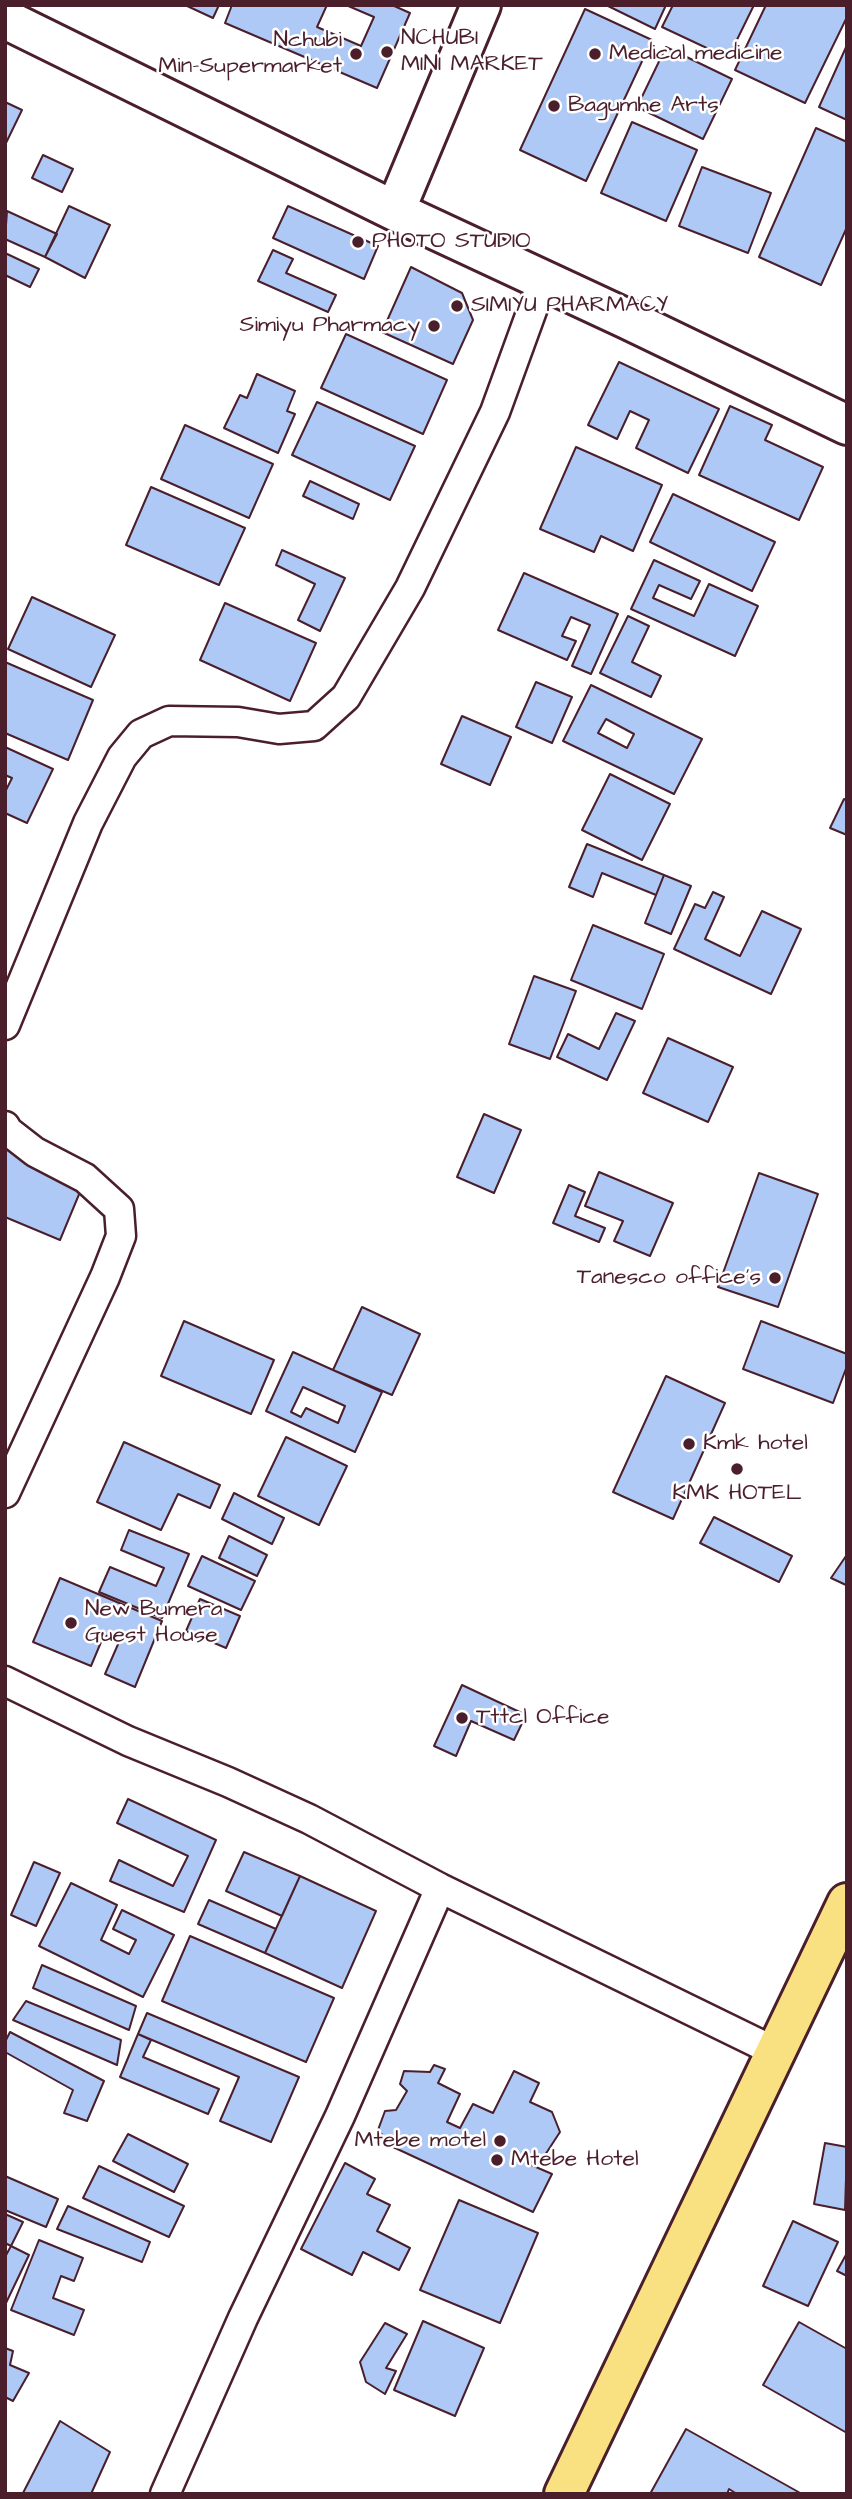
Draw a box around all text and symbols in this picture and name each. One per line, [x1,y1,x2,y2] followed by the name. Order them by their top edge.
[401,25,543,79] place label: NCHUBI MINI MARKET
[158,27,342,81] place label: Nchubi Min-Supermarket
[609,40,782,68] place label: Medical medicine
[379,44,395,60] marker: NCHUBI MINI MARKET
[348,46,364,62] marker: Nchubi Min-Supermarket
[587,46,603,62] marker: Medical medicine
[568,92,719,120] place label: Bagumhe Arts
[546,98,562,114] marker: Bagumhe Arts
[372,228,531,256] place label: PHOTO STUDIO
[350,234,366,250] marker: PHOTO STUDIO
[471,292,668,320] place label: SIMIYU PHARMACY
[449,298,465,314] marker: SIMIYU PHARMACY
[240,312,420,340] place label: Simiyu Pharmacy
[426,318,442,334] marker: Simiyu Pharmacy
[577,1264,761,1292] place label: Tanesco office's
[767,1270,783,1286] marker: Tanesco office's
[703,1430,808,1458] place label: Kmk hotel
[681,1436,697,1452] marker: Kmk hotel
[729,1461,745,1477] marker: KMK HOTEL
[672,1480,802,1508] place label: KMK HOTEL
[85,1596,222,1650] place label: New Bumera Guest House
[63,1615,79,1631] marker: New Bumera Guest House
[476,1704,610,1732] place label: Tttcl Office
[454,1710,470,1726] marker: Tttcl Office
[354,2127,486,2155] place label: Mtebe motel
[492,2133,508,2149] marker: Mtebe motel
[511,2146,639,2174] place label: Mtebe Hotel
[489,2152,505,2168] marker: Mtebe Hotel

